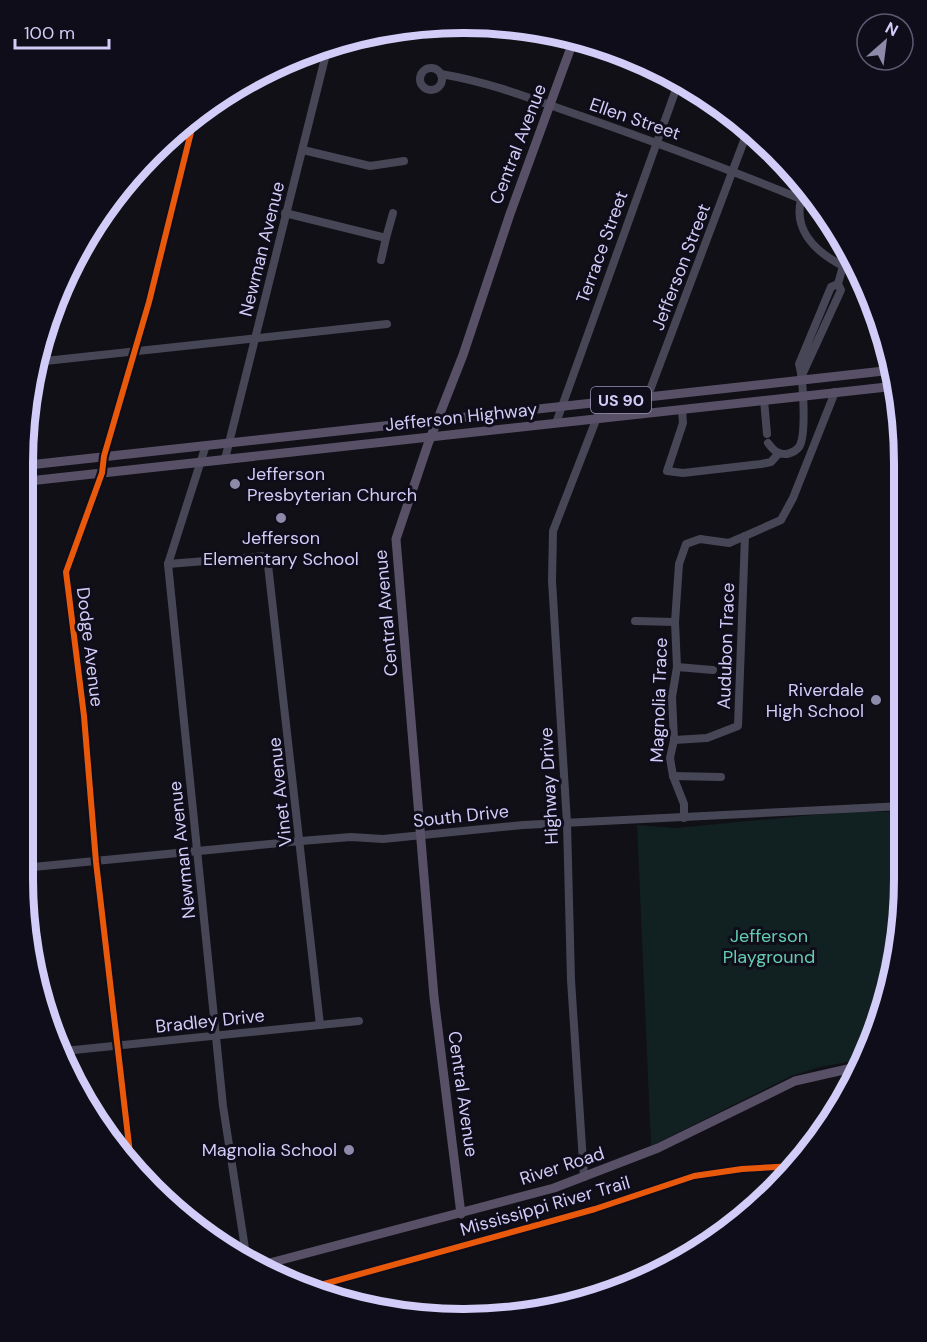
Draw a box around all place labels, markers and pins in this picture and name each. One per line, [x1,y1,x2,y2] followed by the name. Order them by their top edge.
[247,462,417,507] place label: Jefferson Presbyterian Church
[228,477,242,491] marker: Jefferson Presbyterian Church
[274,511,288,525] marker: Jefferson Elementary School
[203,526,359,571] place label: Jefferson Elementary School
[766,678,864,723] place label: Riverdale High School
[869,693,883,707] marker: Riverdale High School
[202,1138,337,1162] place label: Magnolia School
[342,1143,356,1157] marker: Magnolia School

